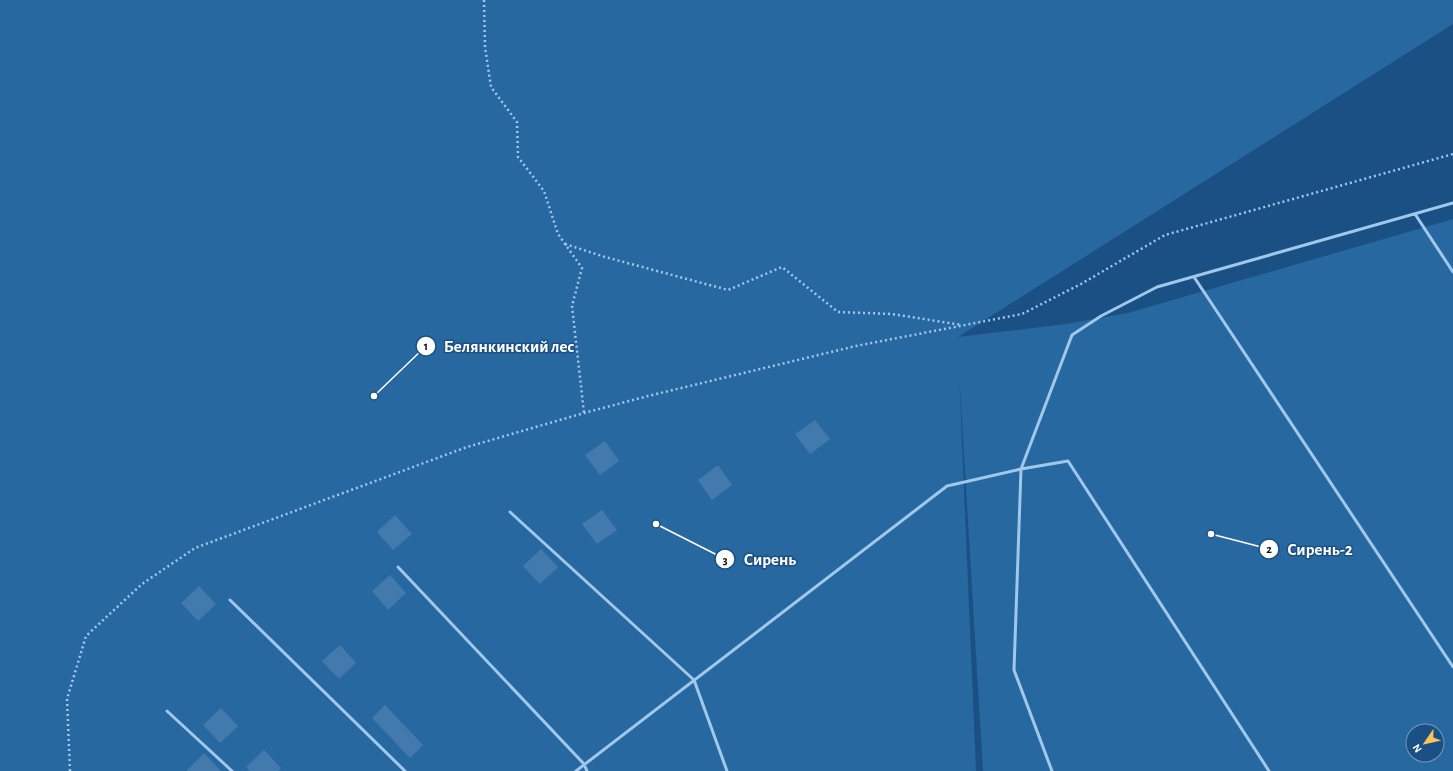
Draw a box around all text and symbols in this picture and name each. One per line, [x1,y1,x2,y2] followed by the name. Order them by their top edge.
[416,332,583,361] callout: Белянкинский лес
[444,338,575,355] text: Белянкинский лес
[424,340,428,352] text: 1
[1259,534,1361,563] callout: Сирень-2
[1287,541,1353,558] text: Сирень-2
[1266,543,1272,555] text: 2
[715,545,804,574] callout: Сирень
[744,551,796,568] text: Сирень
[722,554,728,566] text: 3
[1405,723,1445,763] north arrow
[1410,742,1424,755] text: N

